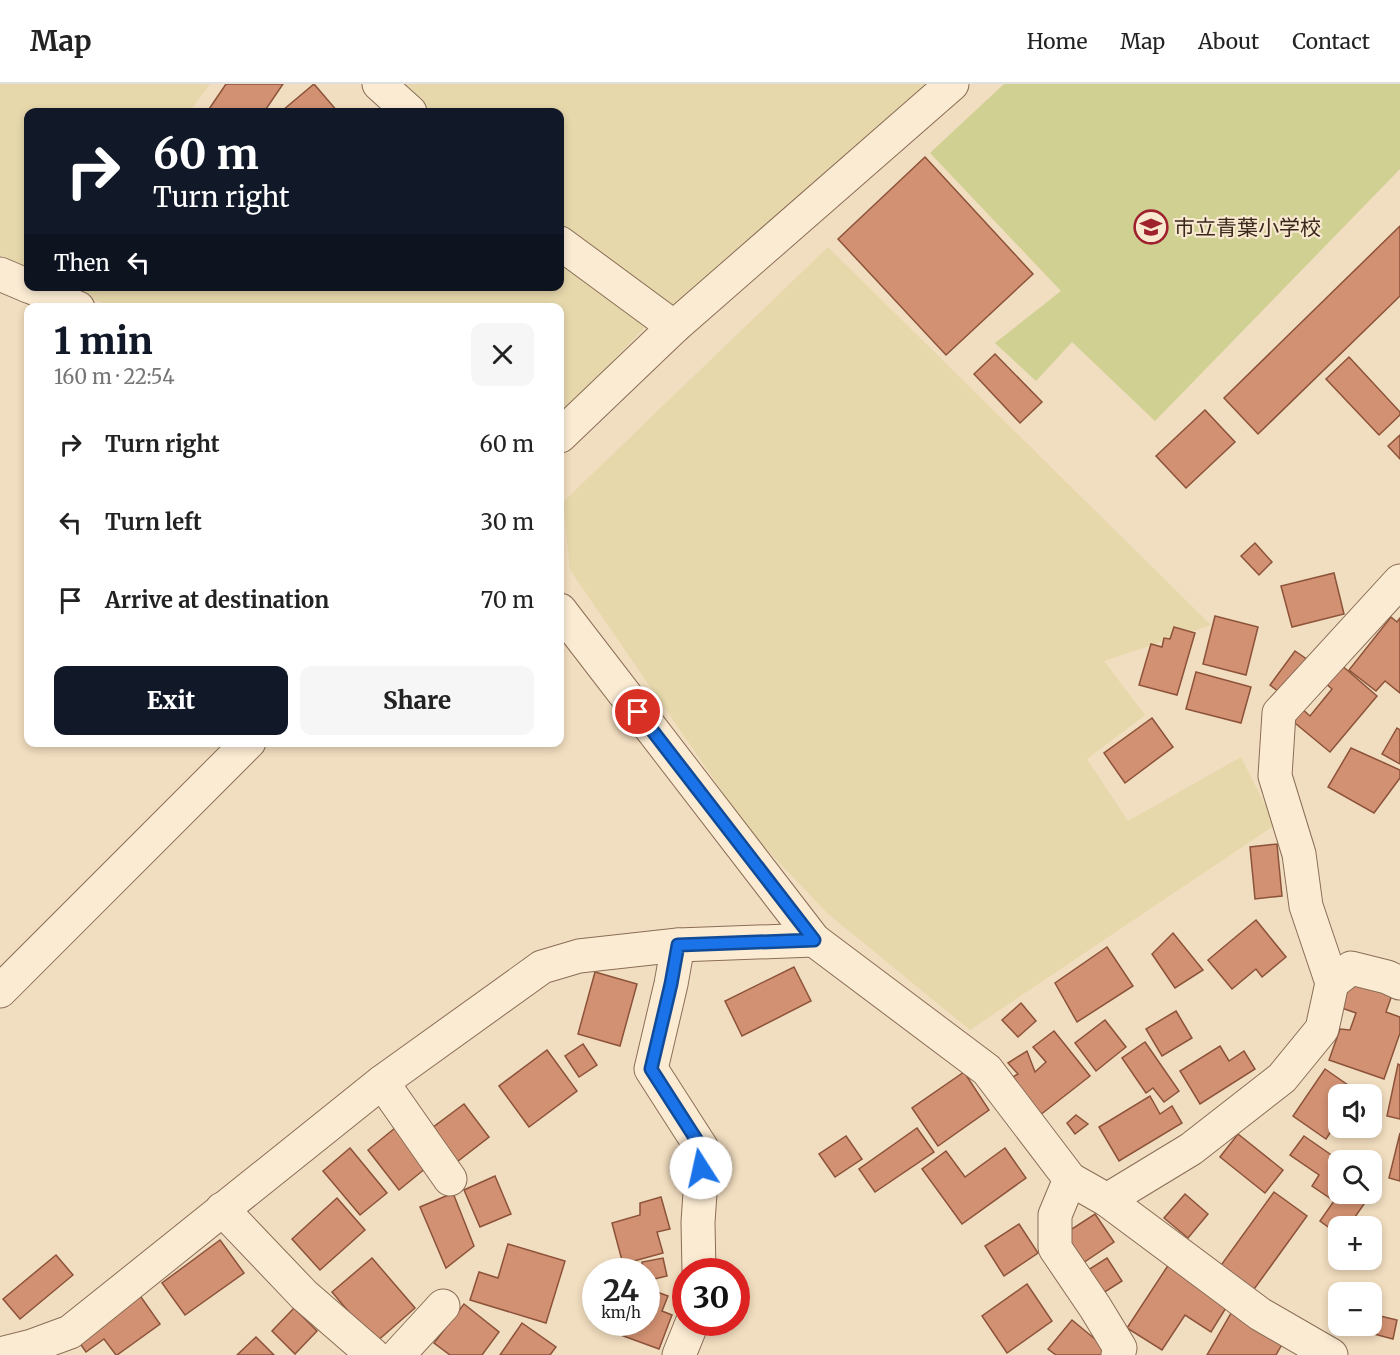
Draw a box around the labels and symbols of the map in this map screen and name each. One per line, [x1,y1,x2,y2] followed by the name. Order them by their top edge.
[1133,209,1169,245] school or university icon: 市立青葉小学校
[1174,214,1321,241] place label: 市立青葉小学校
[612,686,663,737] pin
[669,1136,733,1200] position arrow
[672,1258,750,1336] speed limit sign: 30

